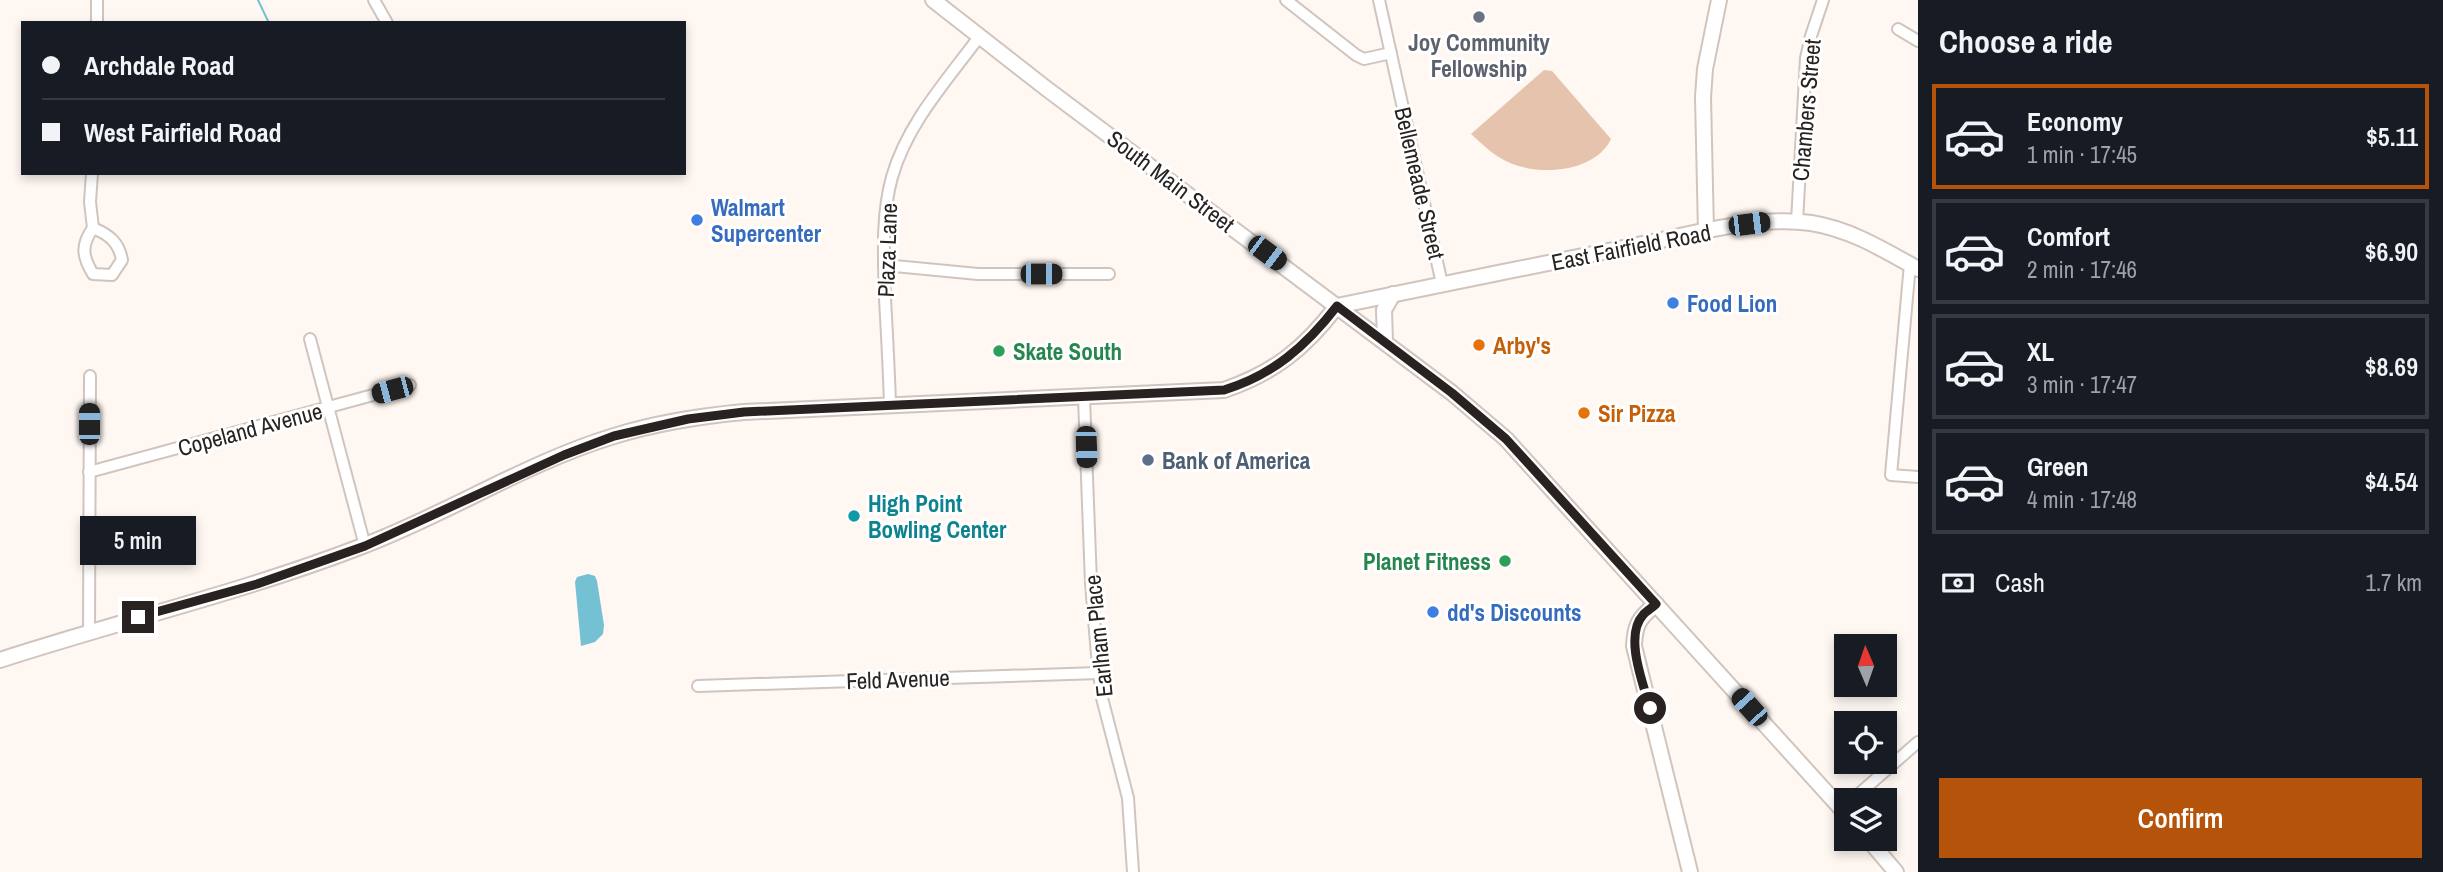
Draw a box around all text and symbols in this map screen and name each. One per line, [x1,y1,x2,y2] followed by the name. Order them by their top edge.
[1471,9,1487,25] marker: Joy Community Fellowship
[1939,20,2113,63] text: Choose a ride
[1408,27,1550,84] place label: Joy Community Fellowship
[1784,38,1828,182] street label: Chambers Street
[84,48,234,83] text: Archdale Road
[1387,104,1453,262] street label: Bellemeade Street
[2027,104,2123,139] text: Economy
[1943,105,2006,168] icon: car
[84,115,282,150] text: West Fairfield Road
[2366,119,2418,154] text: $5.11
[1101,123,1241,239] street label: South Main Street
[2027,139,2137,170] text: 1 min · 17:45
[711,192,822,249] place label: Walmart Supercenter
[870,202,904,298] street label: Plaza Lane
[1727,211,1772,237] car
[689,212,705,228] marker: Walmart Supercenter
[1549,216,1713,278] street label: East Fairfield Road
[2027,219,2110,254] text: Comfort
[1943,220,2006,283] icon: car
[1244,232,1291,274] car
[2365,234,2418,269] text: $6.90
[2027,254,2137,285] text: 2 min · 17:46
[1021,264,1063,285] car
[1687,288,1777,319] place label: Food Lion
[1665,295,1681,311] marker: Food Lion
[1493,330,1551,361] place label: Arby's
[2027,334,2054,369] text: XL
[1943,335,2006,398] icon: car
[1013,336,1122,367] place label: Skate South
[1471,337,1487,353] marker: Arby's
[991,343,1007,359] marker: Skate South
[2365,349,2418,384] text: $8.69
[2027,369,2137,400] text: 3 min · 17:47
[369,374,416,406] car
[174,395,326,463] street label: Copeland Avenue
[1598,398,1676,429] place label: Sir Pizza
[79,403,100,445] car
[1576,405,1592,421] marker: Sir Pizza
[1075,426,1098,468] car
[1162,445,1311,476] place label: Bank of America
[2027,449,2089,484] text: Green
[1943,450,2006,513] icon: car
[1140,452,1156,468] marker: Bank of America
[2365,464,2418,499] text: $4.54
[2027,484,2137,515] text: 4 min · 17:48
[868,488,1007,545] place label: High Point Bowling Center
[846,508,862,524] marker: High Point Bowling Center
[80,516,196,564] callout: 5 min
[114,525,162,556] text: 5 min
[1363,546,1491,577] place label: Planet Fitness
[1497,553,1513,569] marker: Planet Fitness
[1939,564,1977,602] icon: cash
[1995,565,2045,600] text: Cash
[2365,567,2422,598] text: 1.7 km
[1076,573,1120,699] street label: Earlham Place
[1447,597,1581,628] place label: dd's Discounts
[122,601,154,633] route end
[1425,604,1441,620] marker: dd's Discounts
[1834,634,1897,696] north arrow
[1834,634,1897,851] map controls
[846,662,950,696] street label: Feld Avenue
[1728,684,1771,730] car
[1634,692,1666,724] route start
[1834,711,1897,774] button: locate
[1939,778,2422,858] button: Confirm
[1834,788,1897,851] button: layers

